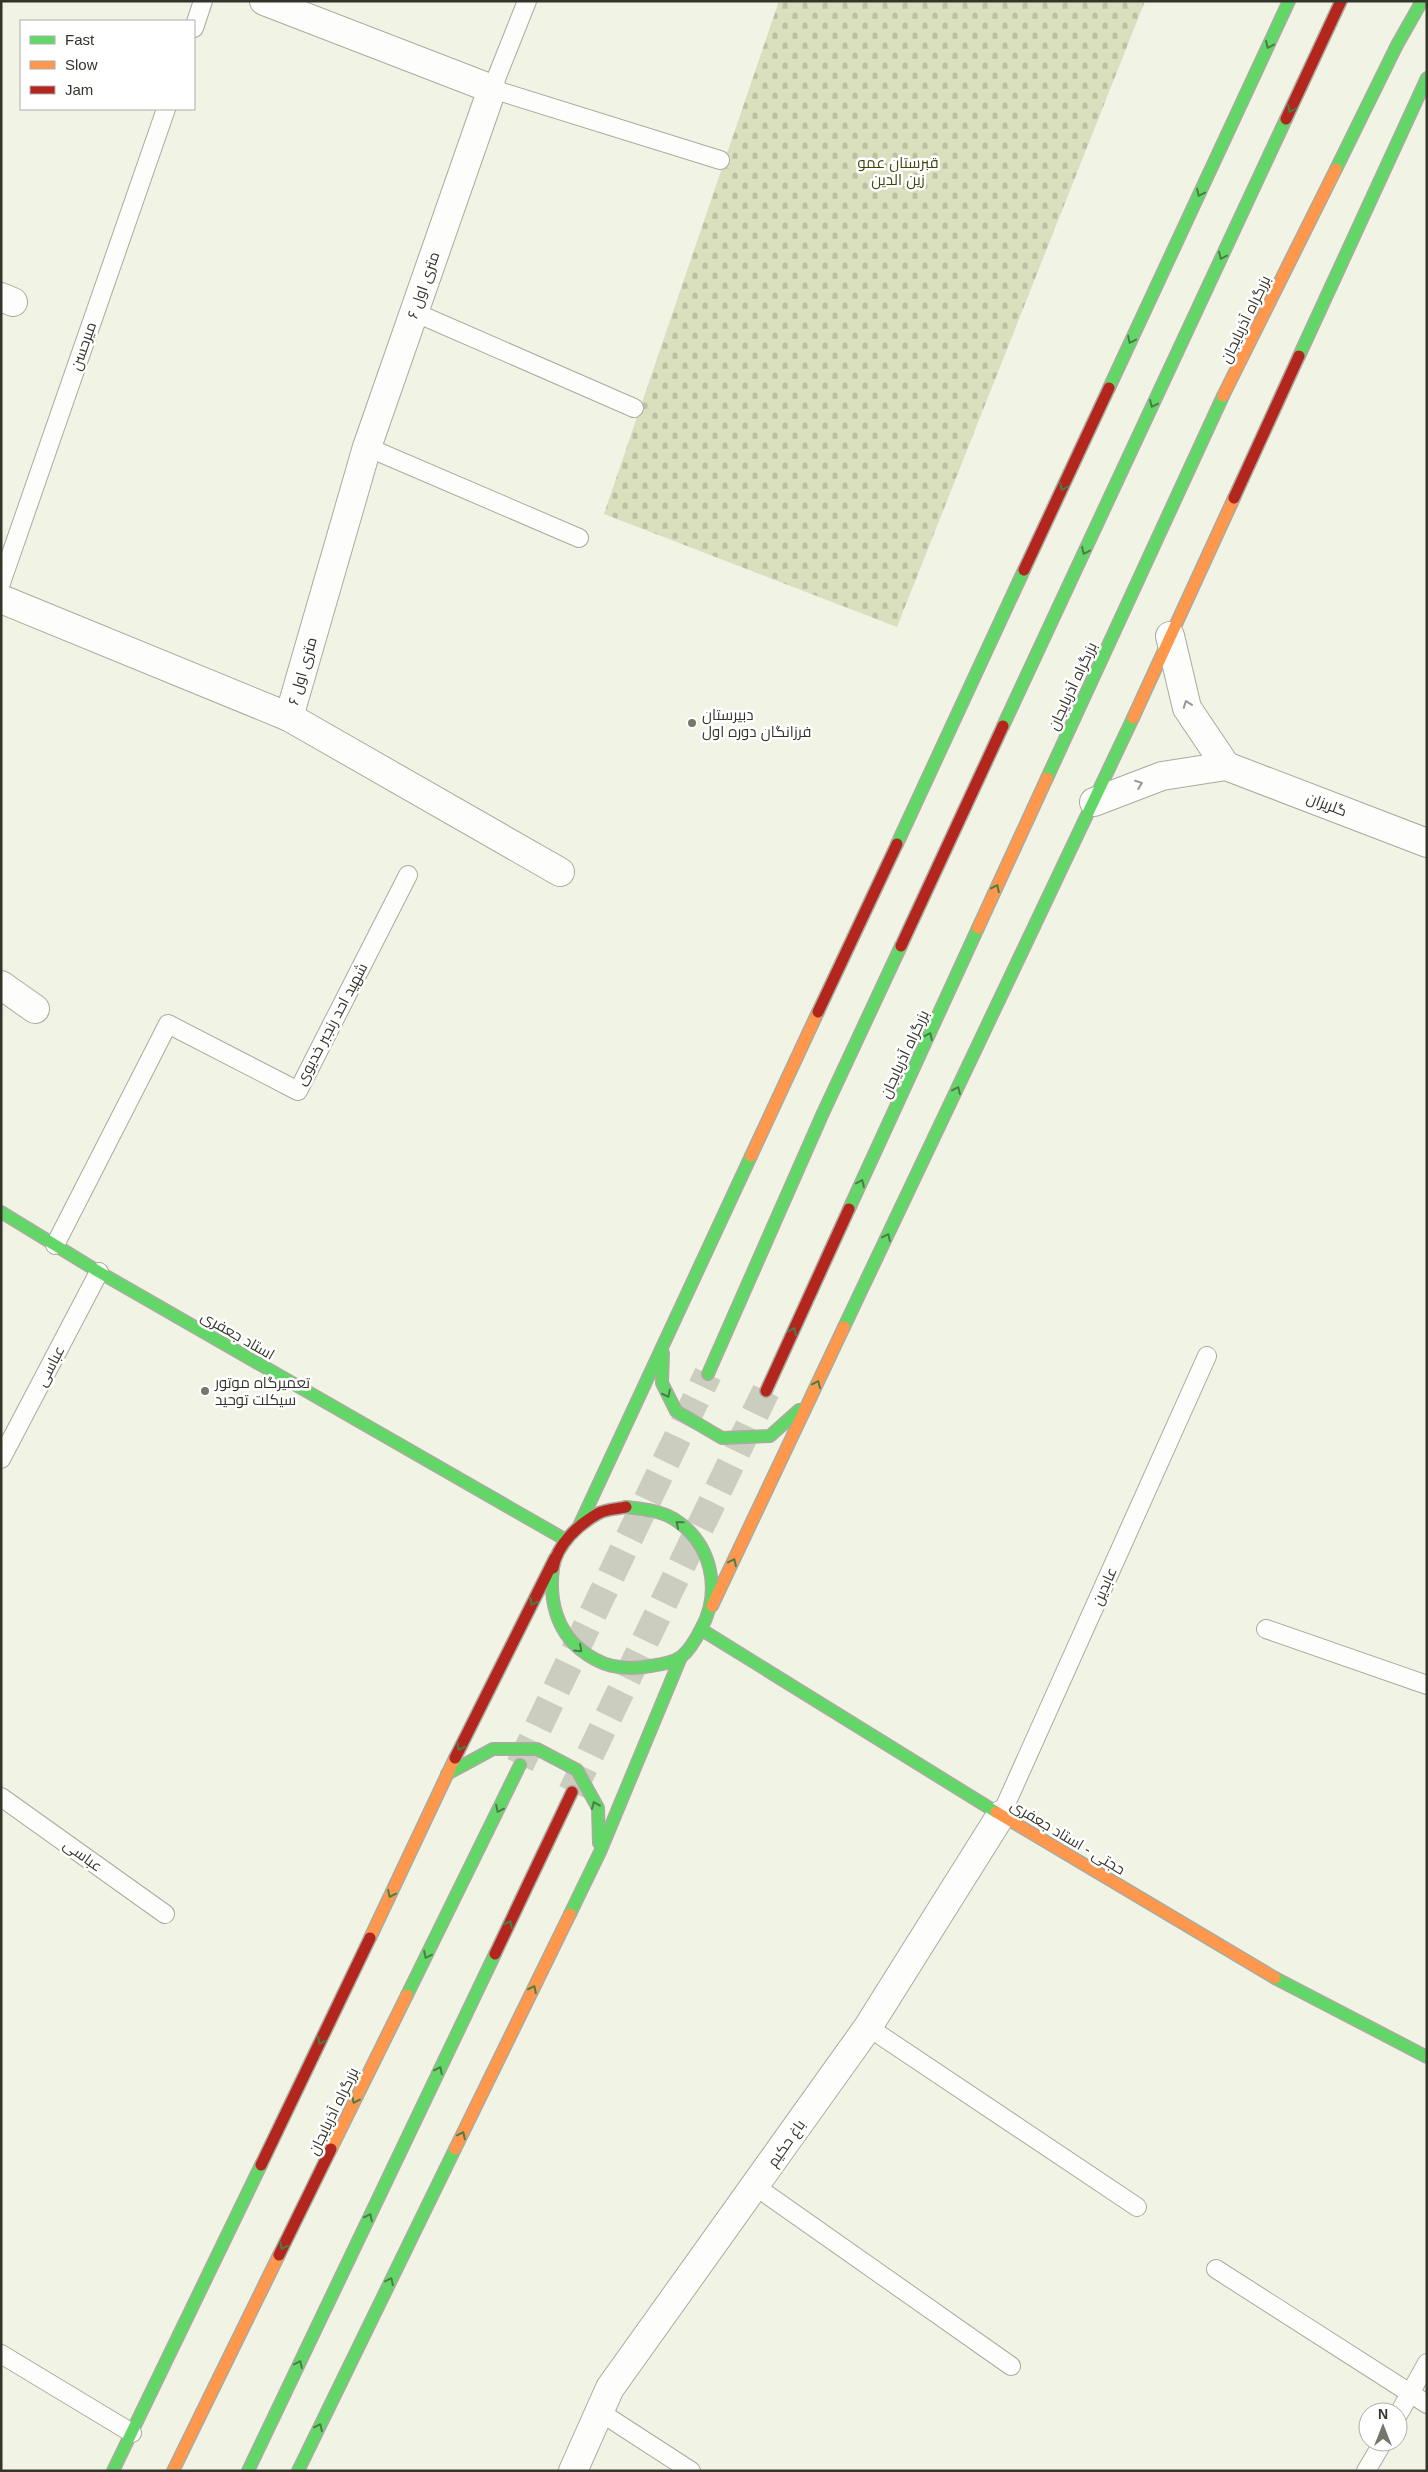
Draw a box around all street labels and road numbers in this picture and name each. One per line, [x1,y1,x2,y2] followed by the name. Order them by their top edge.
[404,249,444,321] street label: ۶ متری اول
[1216,273,1275,366] street label: بزرگراه آذربایجان
[67,320,101,373] street label: میرحسن
[284,635,322,707] street label: ۶ متری اول
[1044,639,1102,734] street label: بزرگراه آذربایجان
[1304,789,1350,821] street label: گلریزان
[292,960,372,1089] street label: شهید احد رنجبر خدیوی
[876,1007,934,1102] street label: بزرگراه آذربایجان
[197,1307,278,1365] street label: استاد جعفری
[32,1343,69,1390] street label: عباسی
[1088,1564,1122,1608] street label: عابدین
[1007,1796,1128,1880] street label: حجتی - استاد جعفری
[59,1835,106,1876] street label: عباسی
[304,2065,363,2158] street label: بزرگراه آذربایجان
[764,2116,811,2171] street label: باغ حکیم

